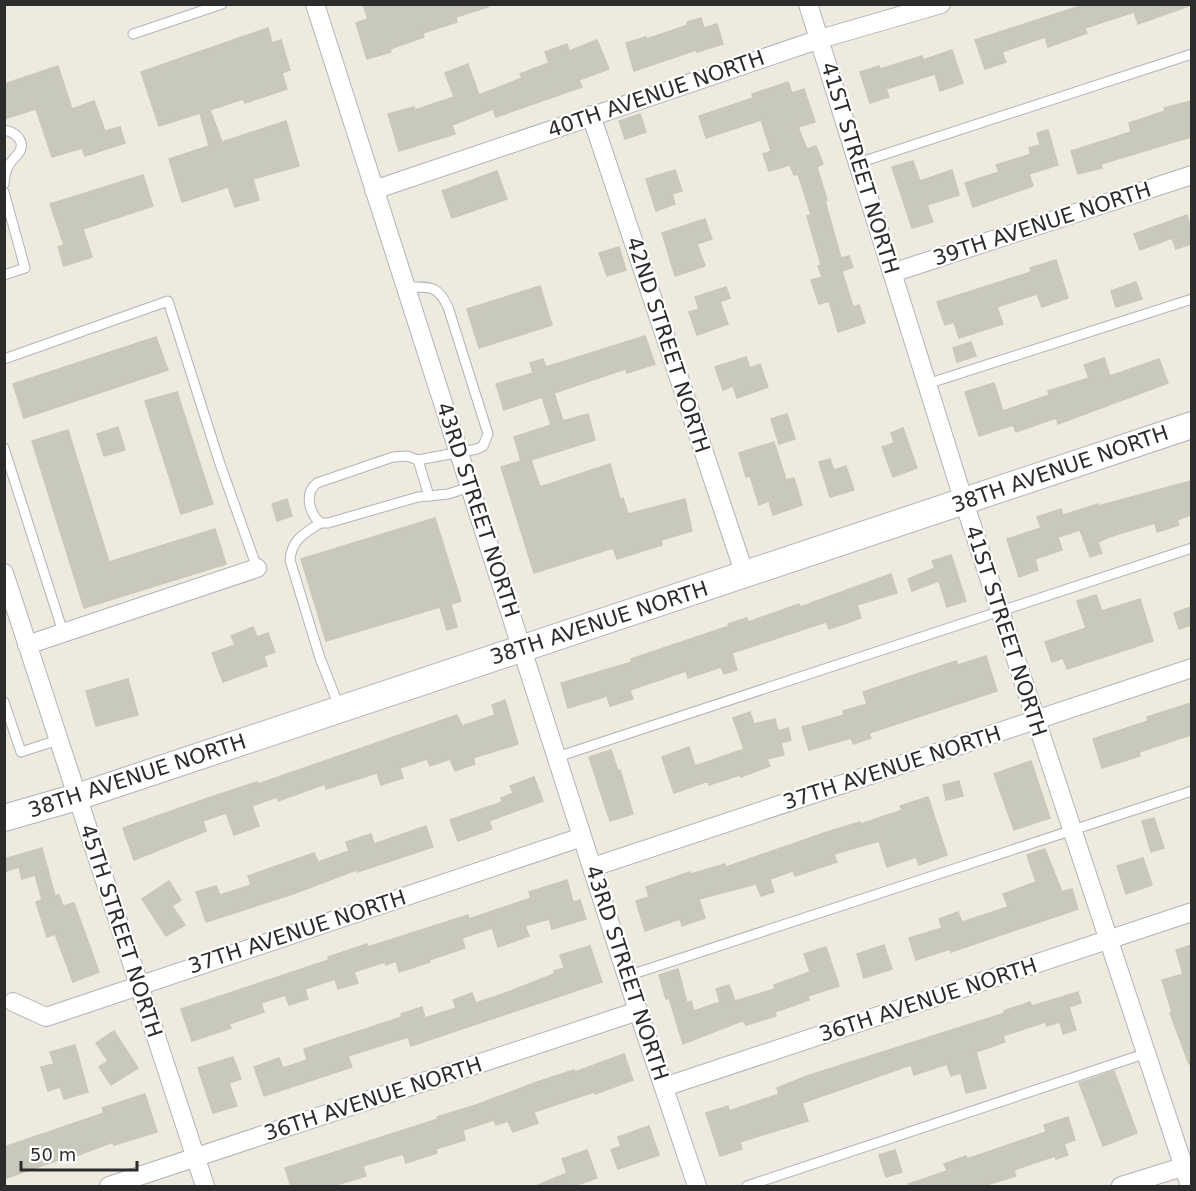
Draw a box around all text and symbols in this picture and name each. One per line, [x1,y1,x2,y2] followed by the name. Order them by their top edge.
[544,46,768,142] street label: 40TH AVENUE NORTH
[816,59,904,277] street label: 41ST STREET NORTH
[930,177,1154,271] street label: 39TH AVENUE NORTH
[622,234,714,456] street label: 42ND STREET NORTH
[432,399,524,621] street label: 43RD STREET NORTH
[948,421,1172,517] street label: 38TH AVENUE NORTH
[961,523,1051,739] street label: 41ST STREET NORTH
[487,576,711,670] street label: 38TH AVENUE NORTH
[780,721,1004,815] street label: 37TH AVENUE NORTH
[25,729,249,823] street label: 38TH AVENUE NORTH
[75,821,167,1041] street label: 45TH STREET NORTH
[581,862,673,1084] street label: 43RD STREET NORTH
[185,885,409,979] street label: 37TH AVENUE NORTH
[816,953,1040,1047] street label: 36TH AVENUE NORTH
[261,1052,485,1146] street label: 36TH AVENUE NORTH
[21,1134,136,1172] scale bar
[30,1144,76,1165] text: 50 m

